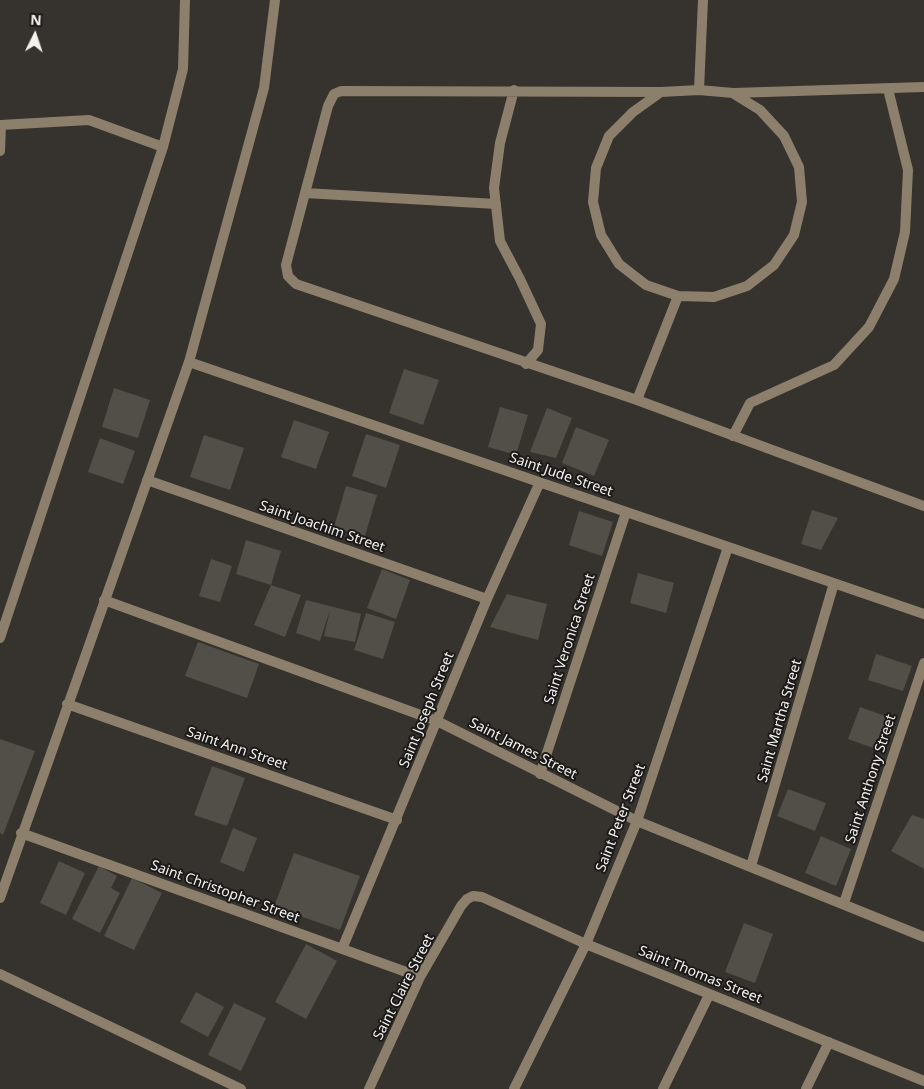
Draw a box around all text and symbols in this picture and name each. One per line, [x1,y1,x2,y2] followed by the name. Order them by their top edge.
[10,10,60,60] north arrow
[30,10,42,29] text: N
[507,449,615,501] street label: Saint Jude Street
[257,498,387,556] street label: Saint Joachim Street
[541,572,599,706] street label: Saint Veronica Street
[396,650,458,770] street label: Saint Joseph Street
[754,658,806,784] street label: Saint Martha Street
[842,712,900,846] street label: Saint Anthony Street
[466,715,580,783] street label: Saint James Street
[184,724,290,774] street label: Saint Ann Street
[593,762,649,874] street label: Saint Peter Street
[148,857,302,927] street label: Saint Christopher Street
[370,931,438,1043] street label: Saint Claire Street
[636,943,764,1007] street label: Saint Thomas Street

